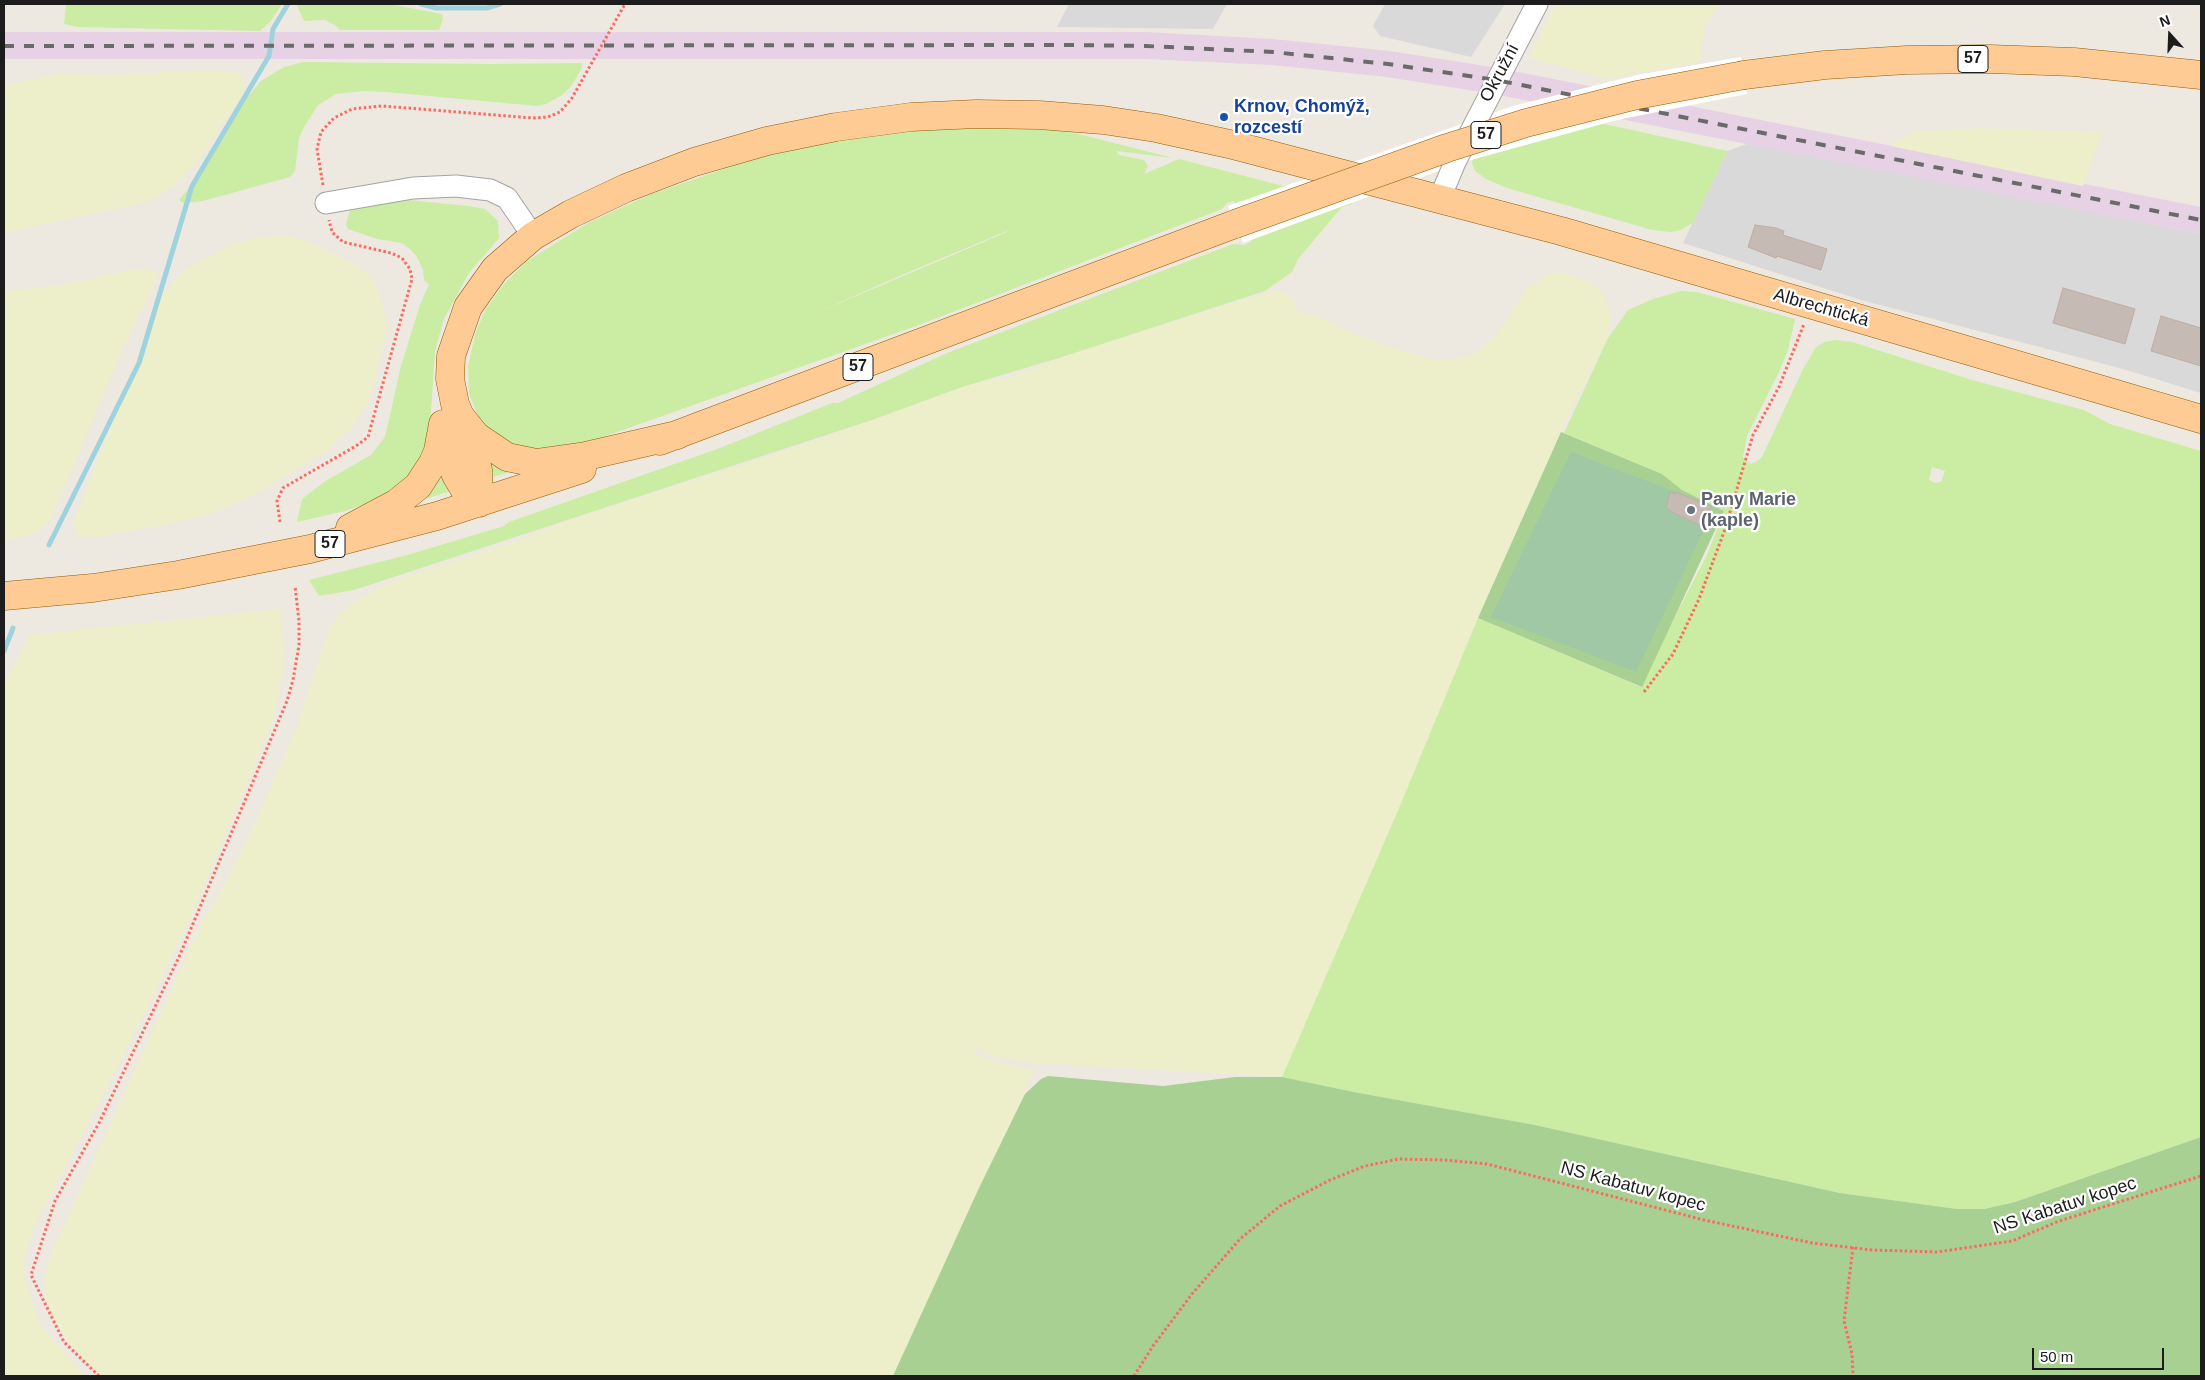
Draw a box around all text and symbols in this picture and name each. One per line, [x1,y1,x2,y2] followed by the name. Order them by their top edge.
[2145,10,2195,60] north arrow
[2157,12,2172,30] text: N
[1476,40,1524,106] street label: Okružní
[1958,46,1988,72] road number: 57
[1234,96,1370,138] place label: Krnov, Chomýž, rozcestí
[1218,111,1230,123] marker: Krnov, Chomýž, rozcestí
[1471,122,1501,148] road number: 57
[1771,284,1871,332] street label: Albrechtická
[843,354,873,381] road number: 57
[1701,489,1796,532] place label: Pany Marie (kaple)
[1685,504,1697,516] marker: Pany Marie (kaple)
[315,530,345,558] road number: 57
[1558,1157,1708,1217] street label: NS Kabatuv kopec
[1991,1173,2139,1239] street label: NS Kabatuv kopec
[2035,1338,2168,1370] scale bar
[2040,1348,2073,1365] text: 50 m

